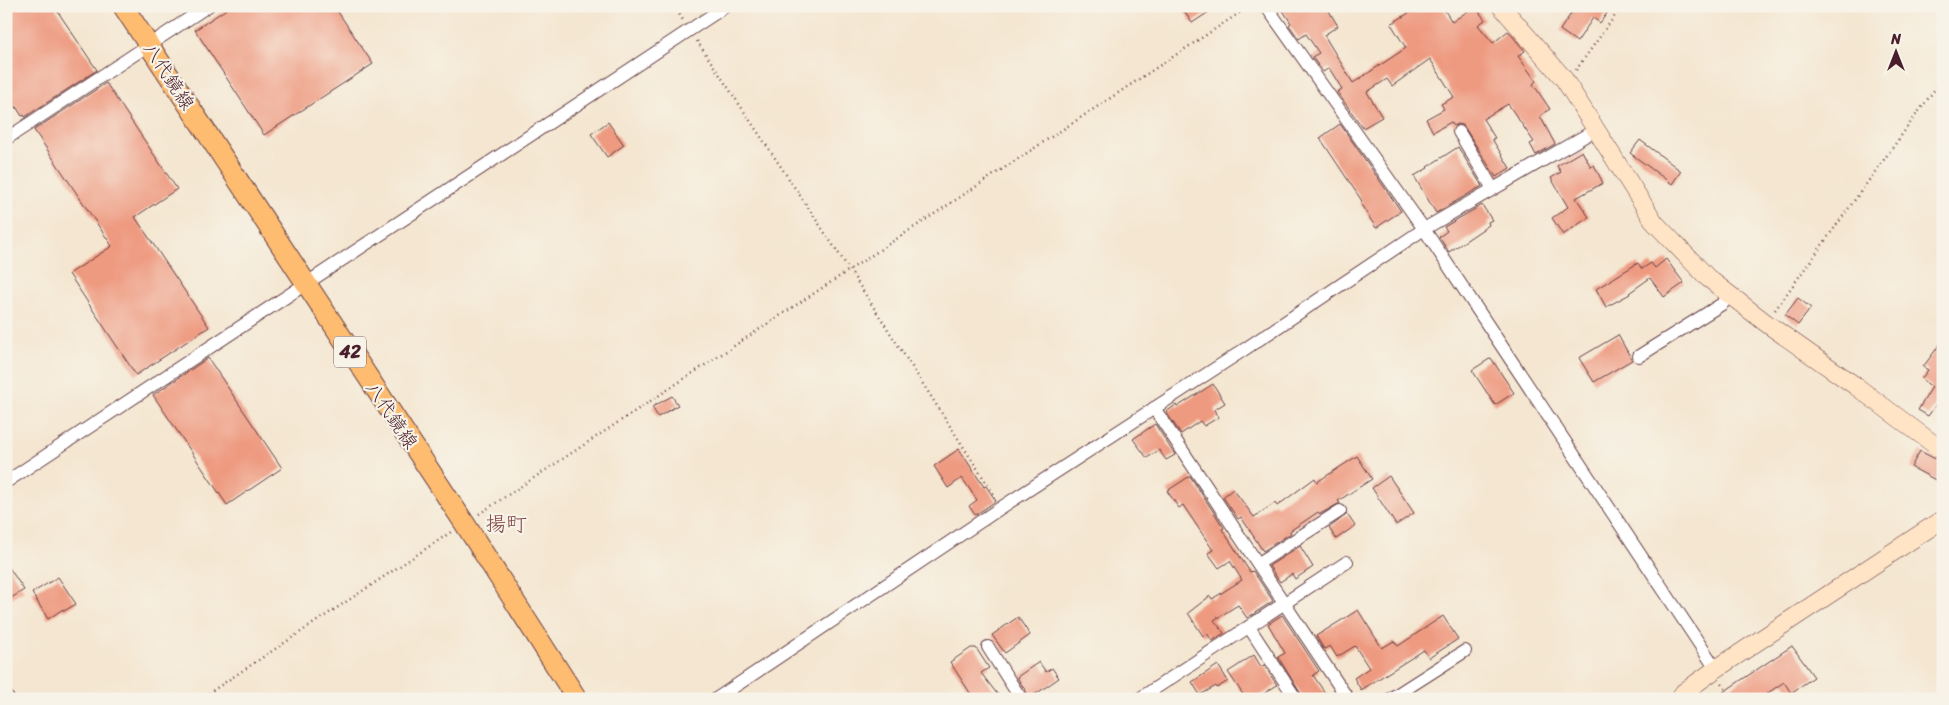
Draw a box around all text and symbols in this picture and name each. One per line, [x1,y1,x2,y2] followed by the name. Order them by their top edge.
[1890,27,1901,52] text: N
[1872,28,1922,78] north arrow
[134,35,204,117] street label: 八代鏡線
[334,337,366,368] road number: 42
[357,374,427,456] street label: 八代鏡線
[485,505,527,543] district label: 揚町

